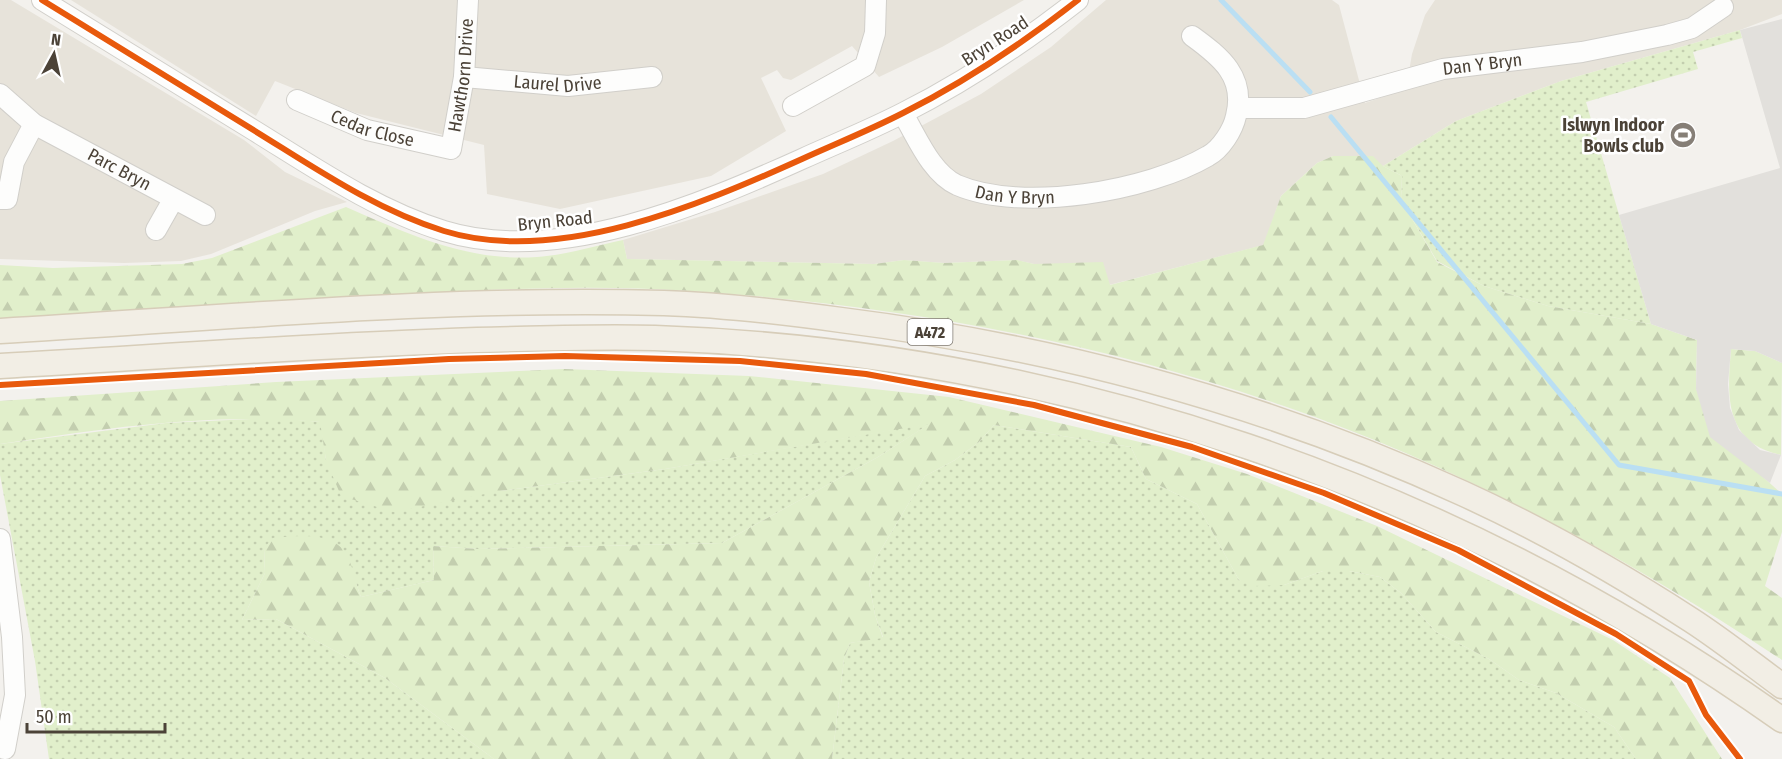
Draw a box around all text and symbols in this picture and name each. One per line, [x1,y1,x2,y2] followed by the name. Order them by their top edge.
[957,11,1033,71] street label: Bryn Road
[443,18,478,134] street label: Hawthorn Drive
[24,24,84,84] north arrow
[50,30,62,50] text: N
[1441,48,1523,80] street label: Dan Y Bryn
[513,70,603,97] street label: Laurel Drive
[327,105,416,151] street label: Cedar Close
[1562,114,1664,157] place label: Islwyn Indoor Bowls club
[1668,120,1698,150] sports icon: Islwyn Indoor Bowls club
[84,144,155,195] street label: Parc Bryn
[973,181,1055,209] street label: Dan Y Bryn
[516,206,594,236] street label: Bryn Road
[908,319,952,345] road number: A472
[27,696,165,734] scale bar
[36,706,72,728] text: 50 m

